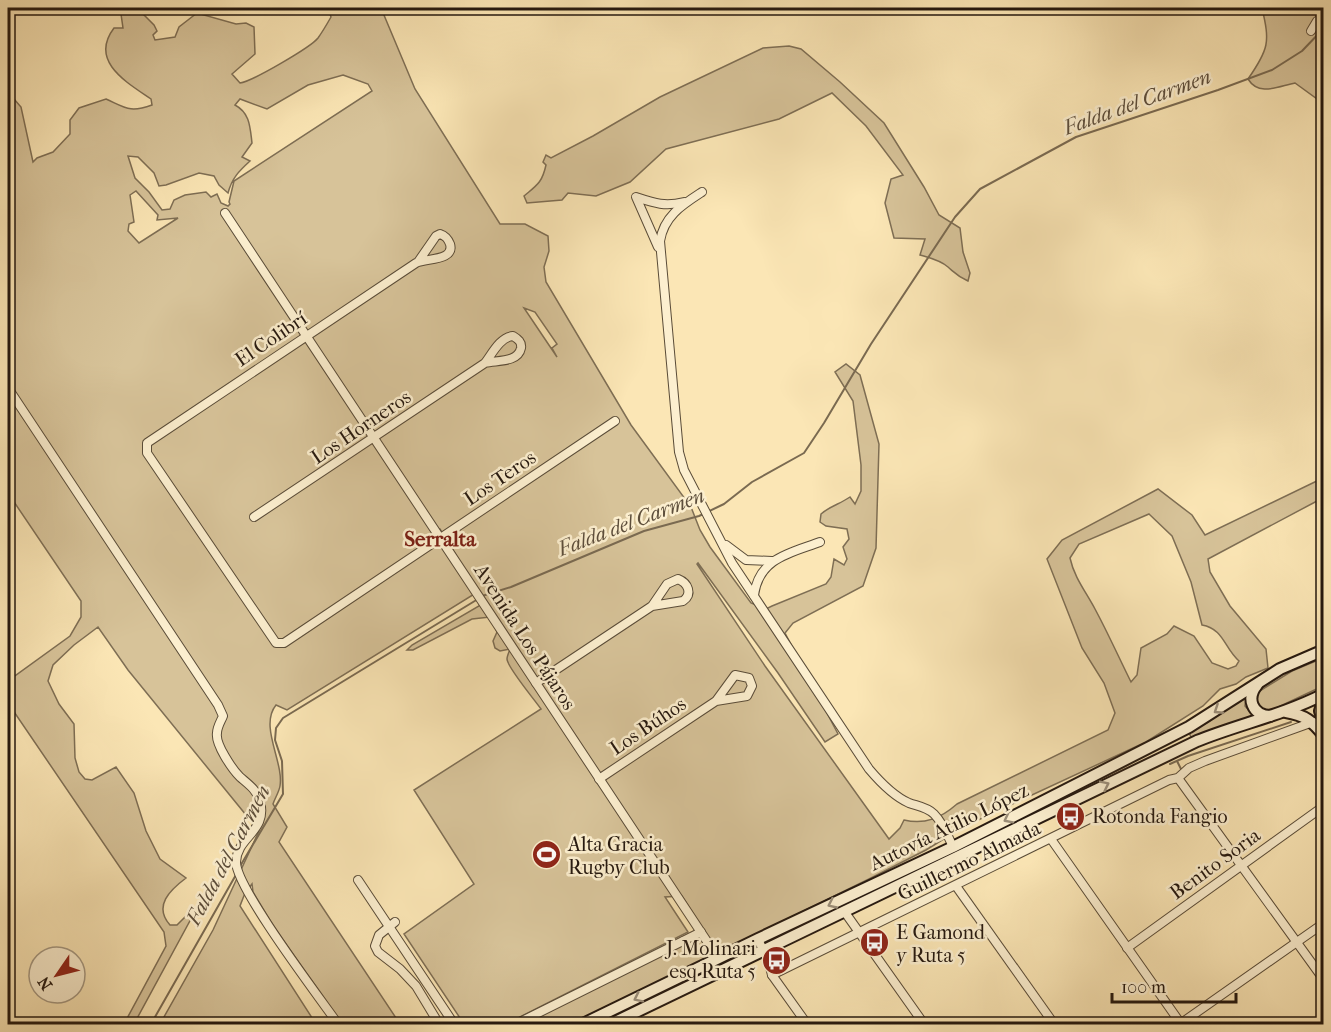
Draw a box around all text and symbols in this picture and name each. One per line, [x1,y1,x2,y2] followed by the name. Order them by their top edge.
[1059,64,1214,140] water label: Falda del Carmen
[231,306,312,371] street label: El Colibrí
[307,385,415,469] street label: Los Horneros
[460,446,540,510] street label: Los Teros
[553,483,708,561] water label: Falda del Carmen
[404,527,477,551] district label: Serralta
[469,559,581,714] street label: Avenida Los Pájaros
[606,692,690,760] street label: Los Búhos
[1214,702,1224,714] one-way arrow
[865,778,1032,876] street label: Autovía Atilio López
[181,781,275,930] water label: Falda del Carmen
[1099,781,1110,793] one-way arrow
[1055,800,1087,832] bus stop icon: Rotonda Fangio
[1092,805,1228,828] place label: Rotonda Fangio
[1004,812,1015,823] one-way arrow
[894,816,1045,906] street label: Guillermo Almada
[1165,823,1265,904] street label: Benito Soria
[567,833,670,879] place label: Alta Gracia Rugby Club
[531,839,563,871] sports icon: Alta Gracia Rugby Club
[828,896,839,908] one-way arrow
[896,921,986,967] place label: E Gamond y Ruta 5
[859,927,891,959] bus stop icon: E Gamond y Ruta 5
[664,937,756,983] place label: J. Molinari esq Ruta 5
[761,944,793,976] bus stop icon: J. Molinari esq Ruta 5
[27,945,87,1005] north arrow
[1112,966,1236,1004] scale bar
[33,972,56,994] text: N
[1121,977,1166,998] text: 100 m
[633,990,644,1002] one-way arrow

